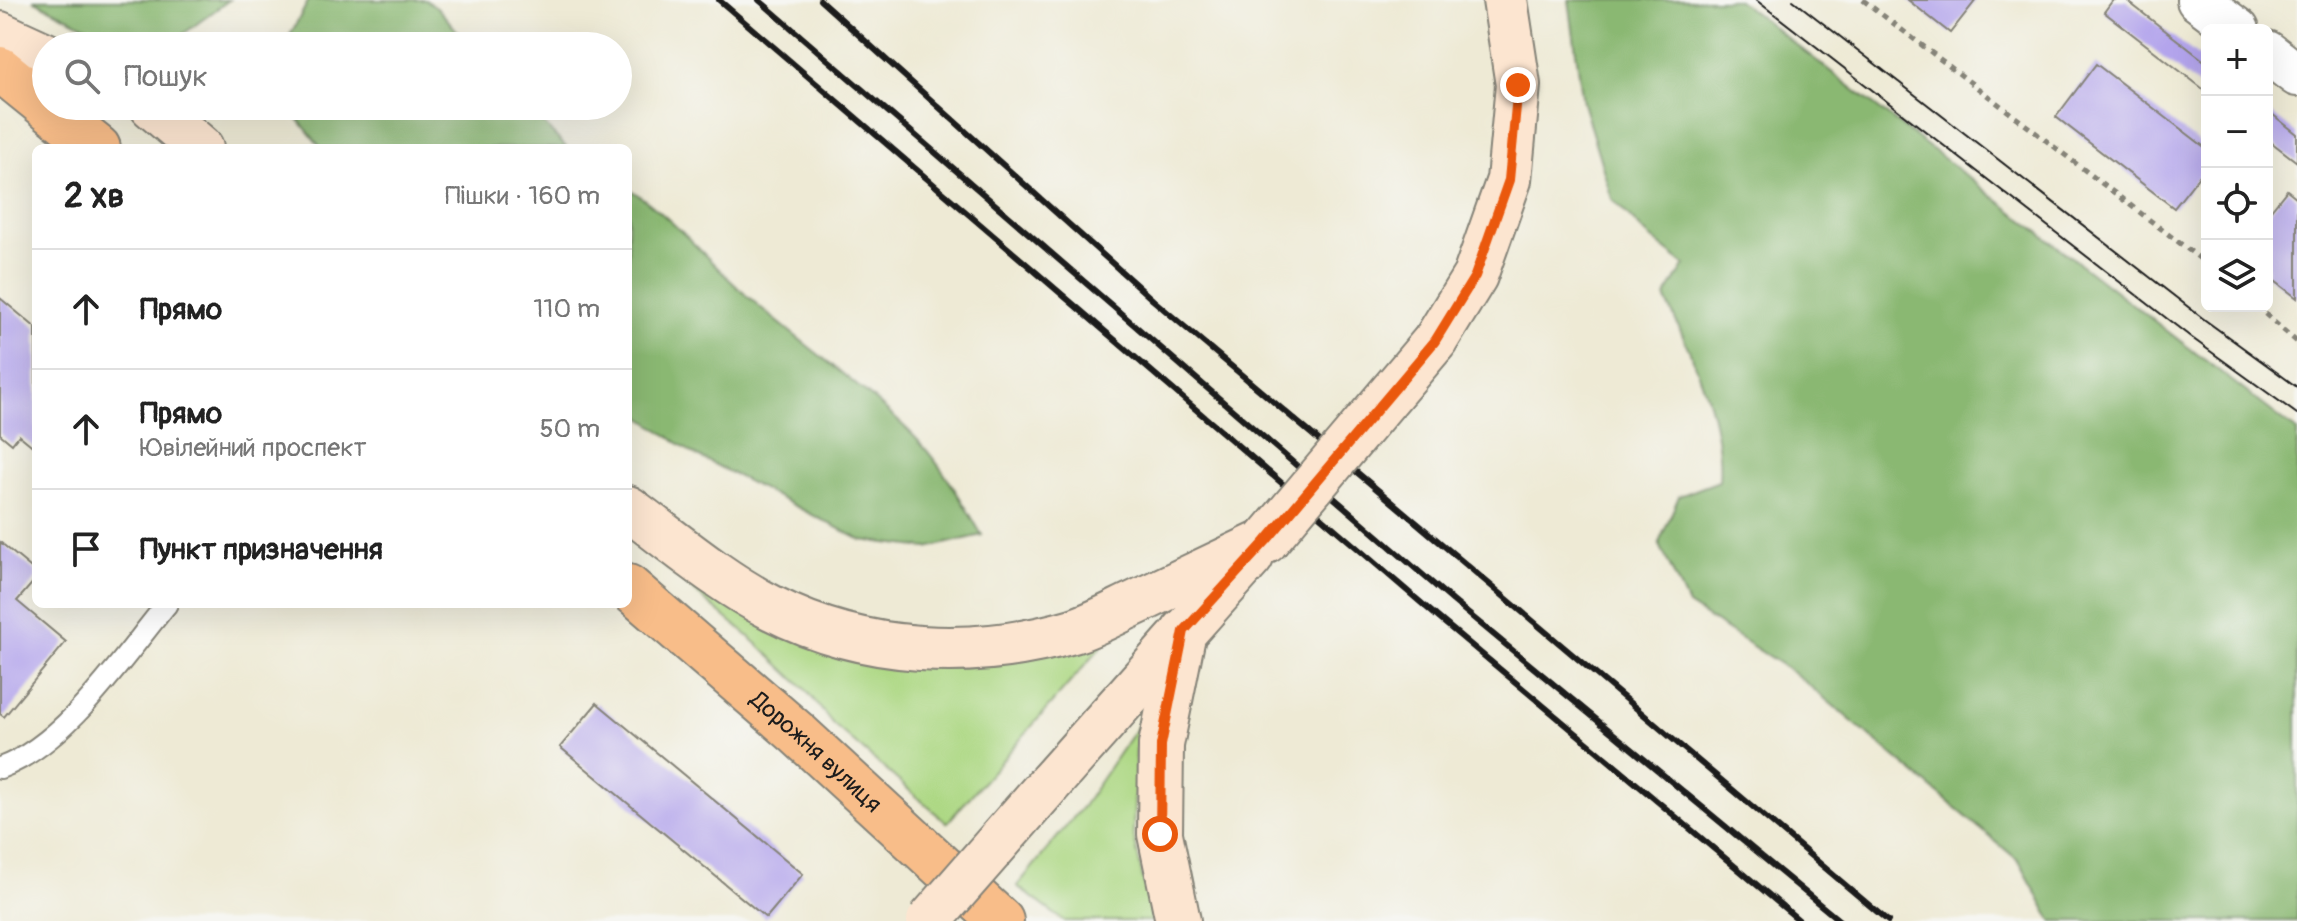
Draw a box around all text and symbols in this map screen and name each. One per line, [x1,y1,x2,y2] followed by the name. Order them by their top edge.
[2201,24,2273,312] map controls
[2201,24,2273,96] button: +
[32,32,632,120] search box
[60,54,104,98] icon: search
[124,58,208,95] text: Пошук
[1500,67,1536,103] route end
[2201,96,2273,168] button: −
[2201,168,2273,240] button: locate
[64,175,124,218] text: 2 хв
[445,180,600,212] text: Пішки · 160 m
[2201,240,2273,312] button: layers
[64,287,108,331] icon: ahead
[140,291,222,328] text: Прямо
[533,293,600,325] text: 110 m
[140,395,222,432] text: Прямо
[64,407,108,451] icon: ahead
[539,413,600,445] text: 50 m
[140,432,367,464] text: Ювілейний проспект
[64,527,108,571] icon: arrive
[140,531,383,568] text: Пункт призначення
[743,685,888,819] street label: Дорожня вулиця
[1142,816,1178,852] route start

